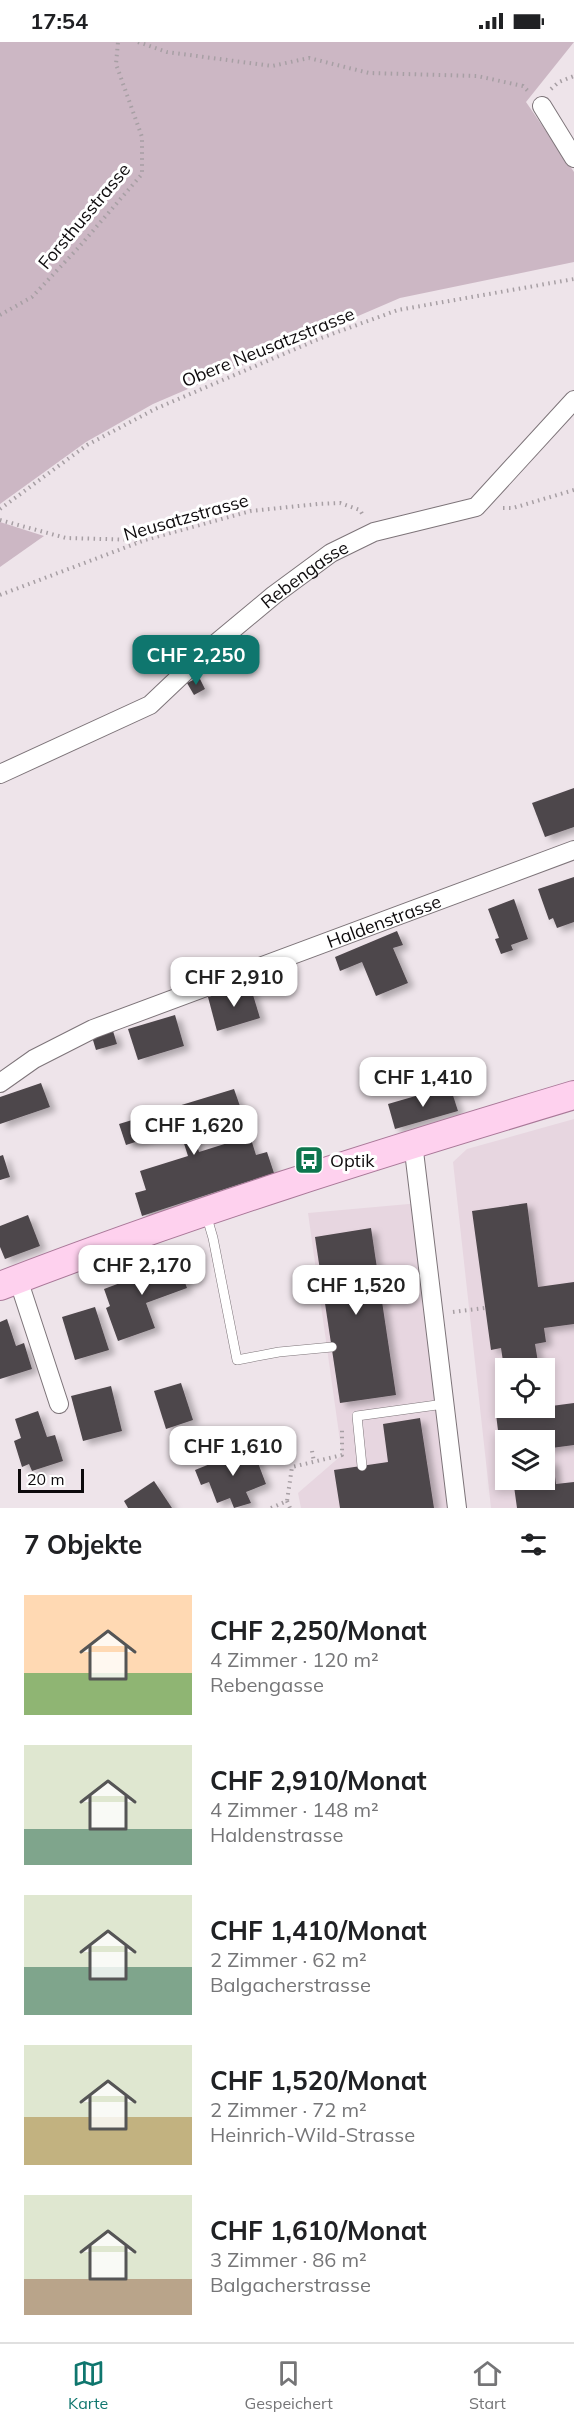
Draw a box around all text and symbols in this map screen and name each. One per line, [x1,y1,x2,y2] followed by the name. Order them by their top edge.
[30,7,88,35] text: 17:54
[33,158,135,274] street label: Forsthusstrasse
[178,302,358,392] street label: Obere Neusatzstrasse
[121,488,251,546] street label: Neusatzstrasse
[256,535,352,613] street label: Rebengasse
[127,635,265,686] pin: CHF 2,250
[146,642,246,667] text: CHF 2,250
[323,889,444,953] street label: Haldenstrasse
[165,957,303,1008] pin: CHF 2,910
[184,964,284,989] text: CHF 2,910
[354,1057,492,1108] pin: CHF 1,410
[373,1064,473,1089] text: CHF 1,410
[125,1105,263,1156] pin: CHF 1,620
[144,1112,244,1137] text: CHF 1,620
[293,1144,325,1176] bus stop icon: Optik
[330,1149,375,1172] place label: Optik
[73,1245,211,1296] pin: CHF 2,170
[92,1252,192,1277] text: CHF 2,170
[287,1265,425,1316] pin: CHF 1,520
[306,1272,406,1297] text: CHF 1,520
[495,1358,555,1490] map controls
[495,1358,555,1418] button: locate
[164,1426,302,1477] pin: CHF 1,610
[495,1430,555,1490] button: layers
[183,1433,283,1458] text: CHF 1,610
[18,1466,84,1494] scale bar
[27,1469,64,1489] text: 20 m
[24,1528,142,1561] text: 7 Objekte
[517,1528,550,1561] icon: filters
[210,1614,427,1647] text: CHF 2,250/Monat
[72,1619,144,1691] icon: home
[210,1647,379,1672] text: 4 Zimmer · 120 m²
[210,1672,324,1697] text: Rebengasse
[210,1764,427,1797] text: CHF 2,910/Monat
[72,1769,144,1841] icon: home
[210,1797,379,1822] text: 4 Zimmer · 148 m²
[210,1822,343,1847] text: Haldenstrasse
[210,1914,427,1947] text: CHF 1,410/Monat
[72,1919,144,1991] icon: home
[210,1947,367,1972] text: 2 Zimmer · 62 m²
[210,1972,371,1997] text: Balgacherstrasse
[210,2064,427,2097] text: CHF 1,520/Monat
[72,2069,144,2141] icon: home
[210,2097,367,2122] text: 2 Zimmer · 72 m²
[210,2122,415,2147] text: Heinrich-Wild-Strasse
[210,2214,427,2247] text: CHF 1,610/Monat
[72,2219,144,2291] icon: home
[210,2247,367,2272] text: 3 Zimmer · 86 m²
[210,2272,371,2297] text: Balgacherstrasse
[68,2357,108,2413] tab: Karte
[244,2357,333,2413] tab: Gespeichert
[469,2357,506,2413] tab: Start

